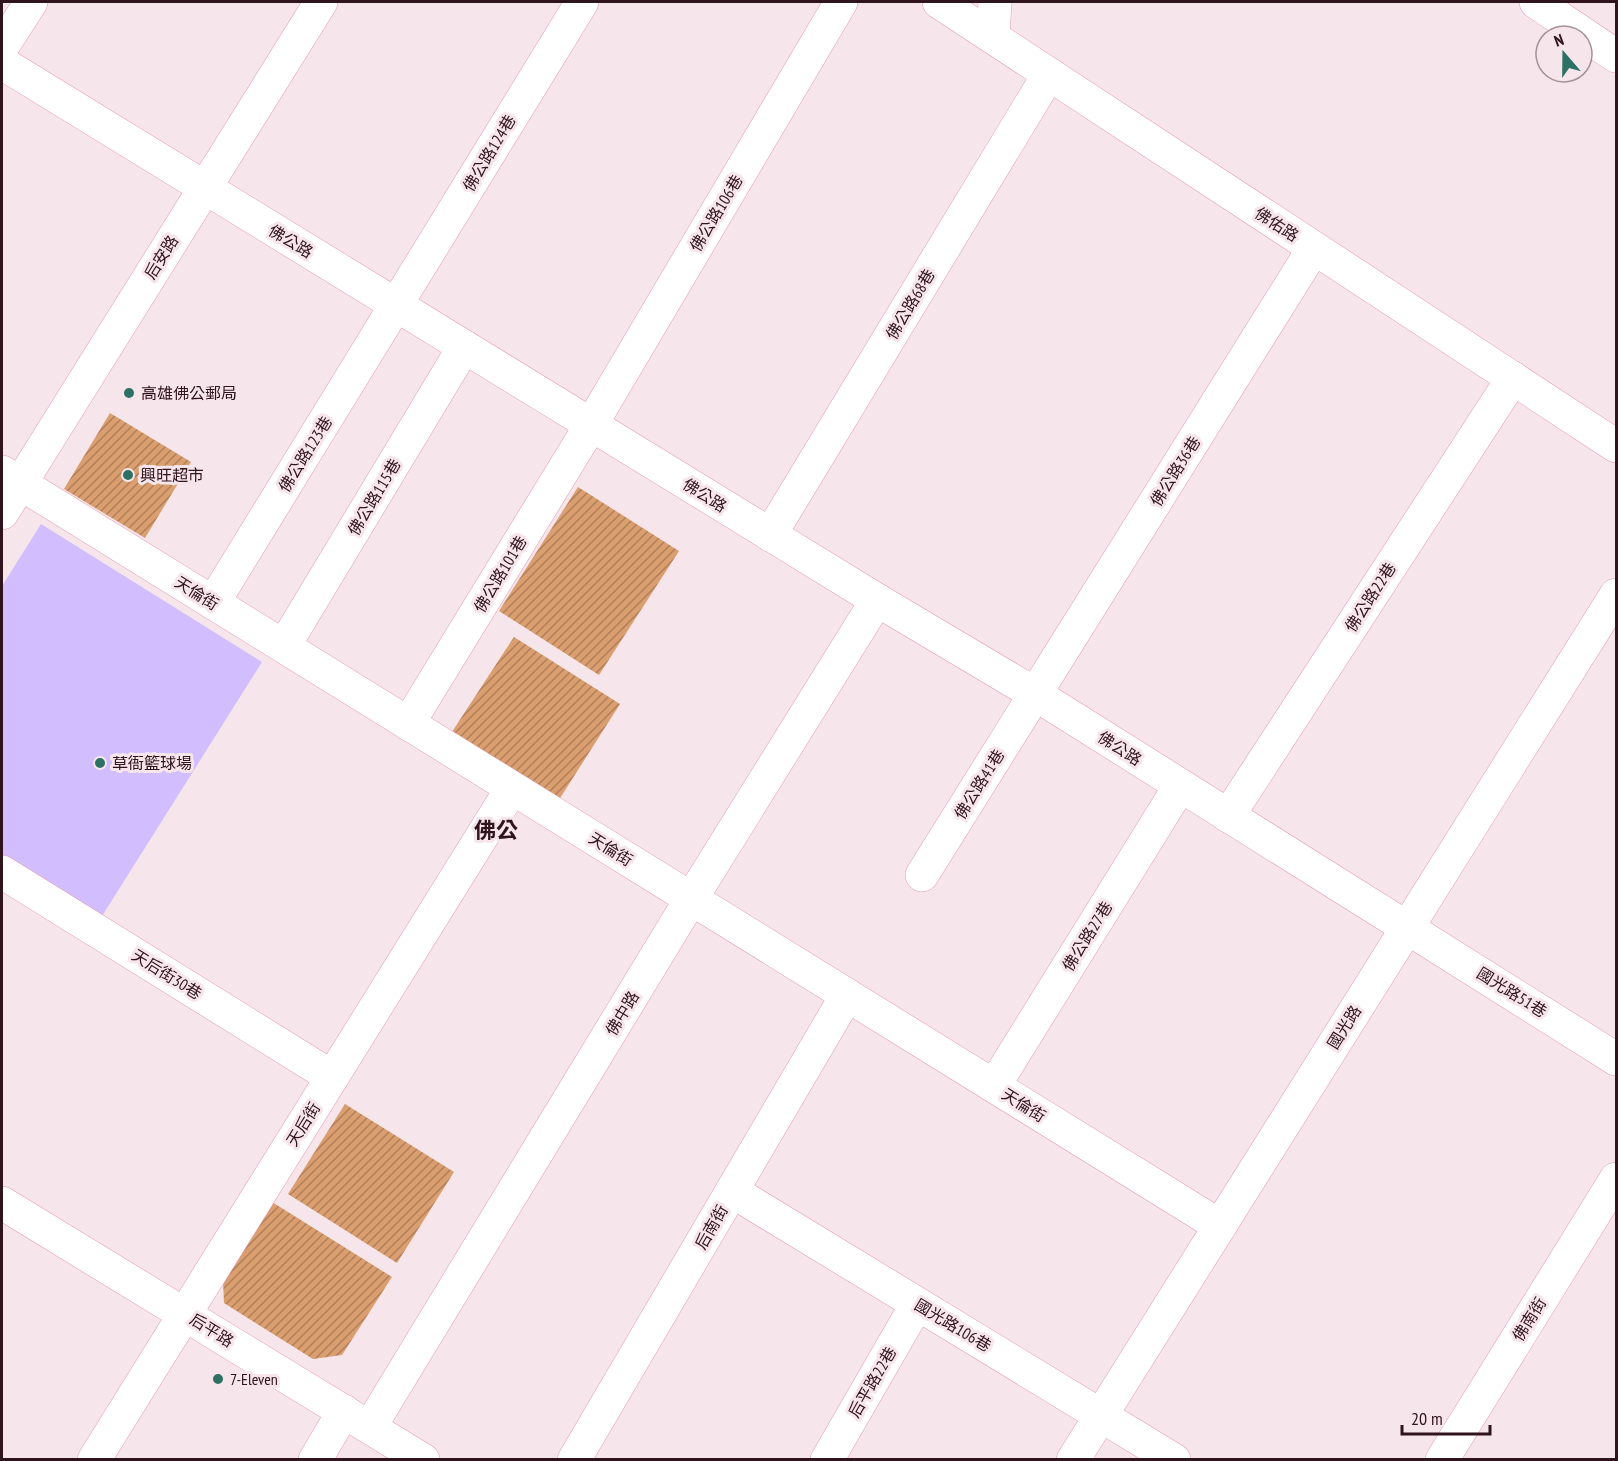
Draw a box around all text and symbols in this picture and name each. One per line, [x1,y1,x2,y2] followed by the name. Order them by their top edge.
[1534,24,1594,84] north arrow
[1551,29,1566,51] text: N
[458,111,520,195] street label: 佛公路124巷
[685,171,747,255] street label: 佛公路106巷
[1251,203,1303,245] street label: 佛佑路
[265,220,317,262] street label: 佛公路
[140,231,182,283] street label: 后安路
[881,265,939,343] street label: 佛公路68巷
[141,383,237,403] place label: 高雄佛公郵局
[122,386,136,400] marker: 高雄佛公郵局
[274,412,336,496] street label: 佛公路123巷
[1146,432,1204,510] street label: 佛公路36巷
[343,455,405,539] street label: 佛公路115巷
[140,465,204,485] place label: 興旺超市
[121,468,135,482] marker: 興旺超市
[679,474,731,516] street label: 佛公路
[469,532,531,616] street label: 佛公路101巷
[1340,559,1400,635] street label: 佛公路22巷
[171,572,223,614] street label: 天倫街
[1094,727,1146,769] street label: 佛公路
[950,745,1008,823] street label: 佛公路41巷
[112,753,192,773] place label: 草衙籃球場
[93,756,107,770] marker: 草衙籃球場
[474,816,518,844] district label: 佛公
[585,828,637,870] street label: 天倫街
[1058,897,1116,975] street label: 佛公路27巷
[128,945,206,1003] street label: 天后街30巷
[1473,963,1551,1021] street label: 國光路51巷
[601,987,643,1039] street label: 佛中路
[1323,1001,1365,1053] street label: 國光路
[998,1084,1050,1126] street label: 天倫街
[282,1098,324,1150] street label: 天后街
[690,1201,732,1253] street label: 后南街
[1508,1293,1550,1345] street label: 佛南街
[911,1294,995,1356] street label: 國光路106巷
[186,1309,238,1351] street label: 后平路
[844,1343,900,1421] street label: 后平路22巷
[230,1369,278,1389] place label: 7-Eleven
[211,1372,225,1386] marker: 7-Eleven
[1402,1398,1490,1436] scale bar
[1411,1407,1443,1430] text: 20 m

